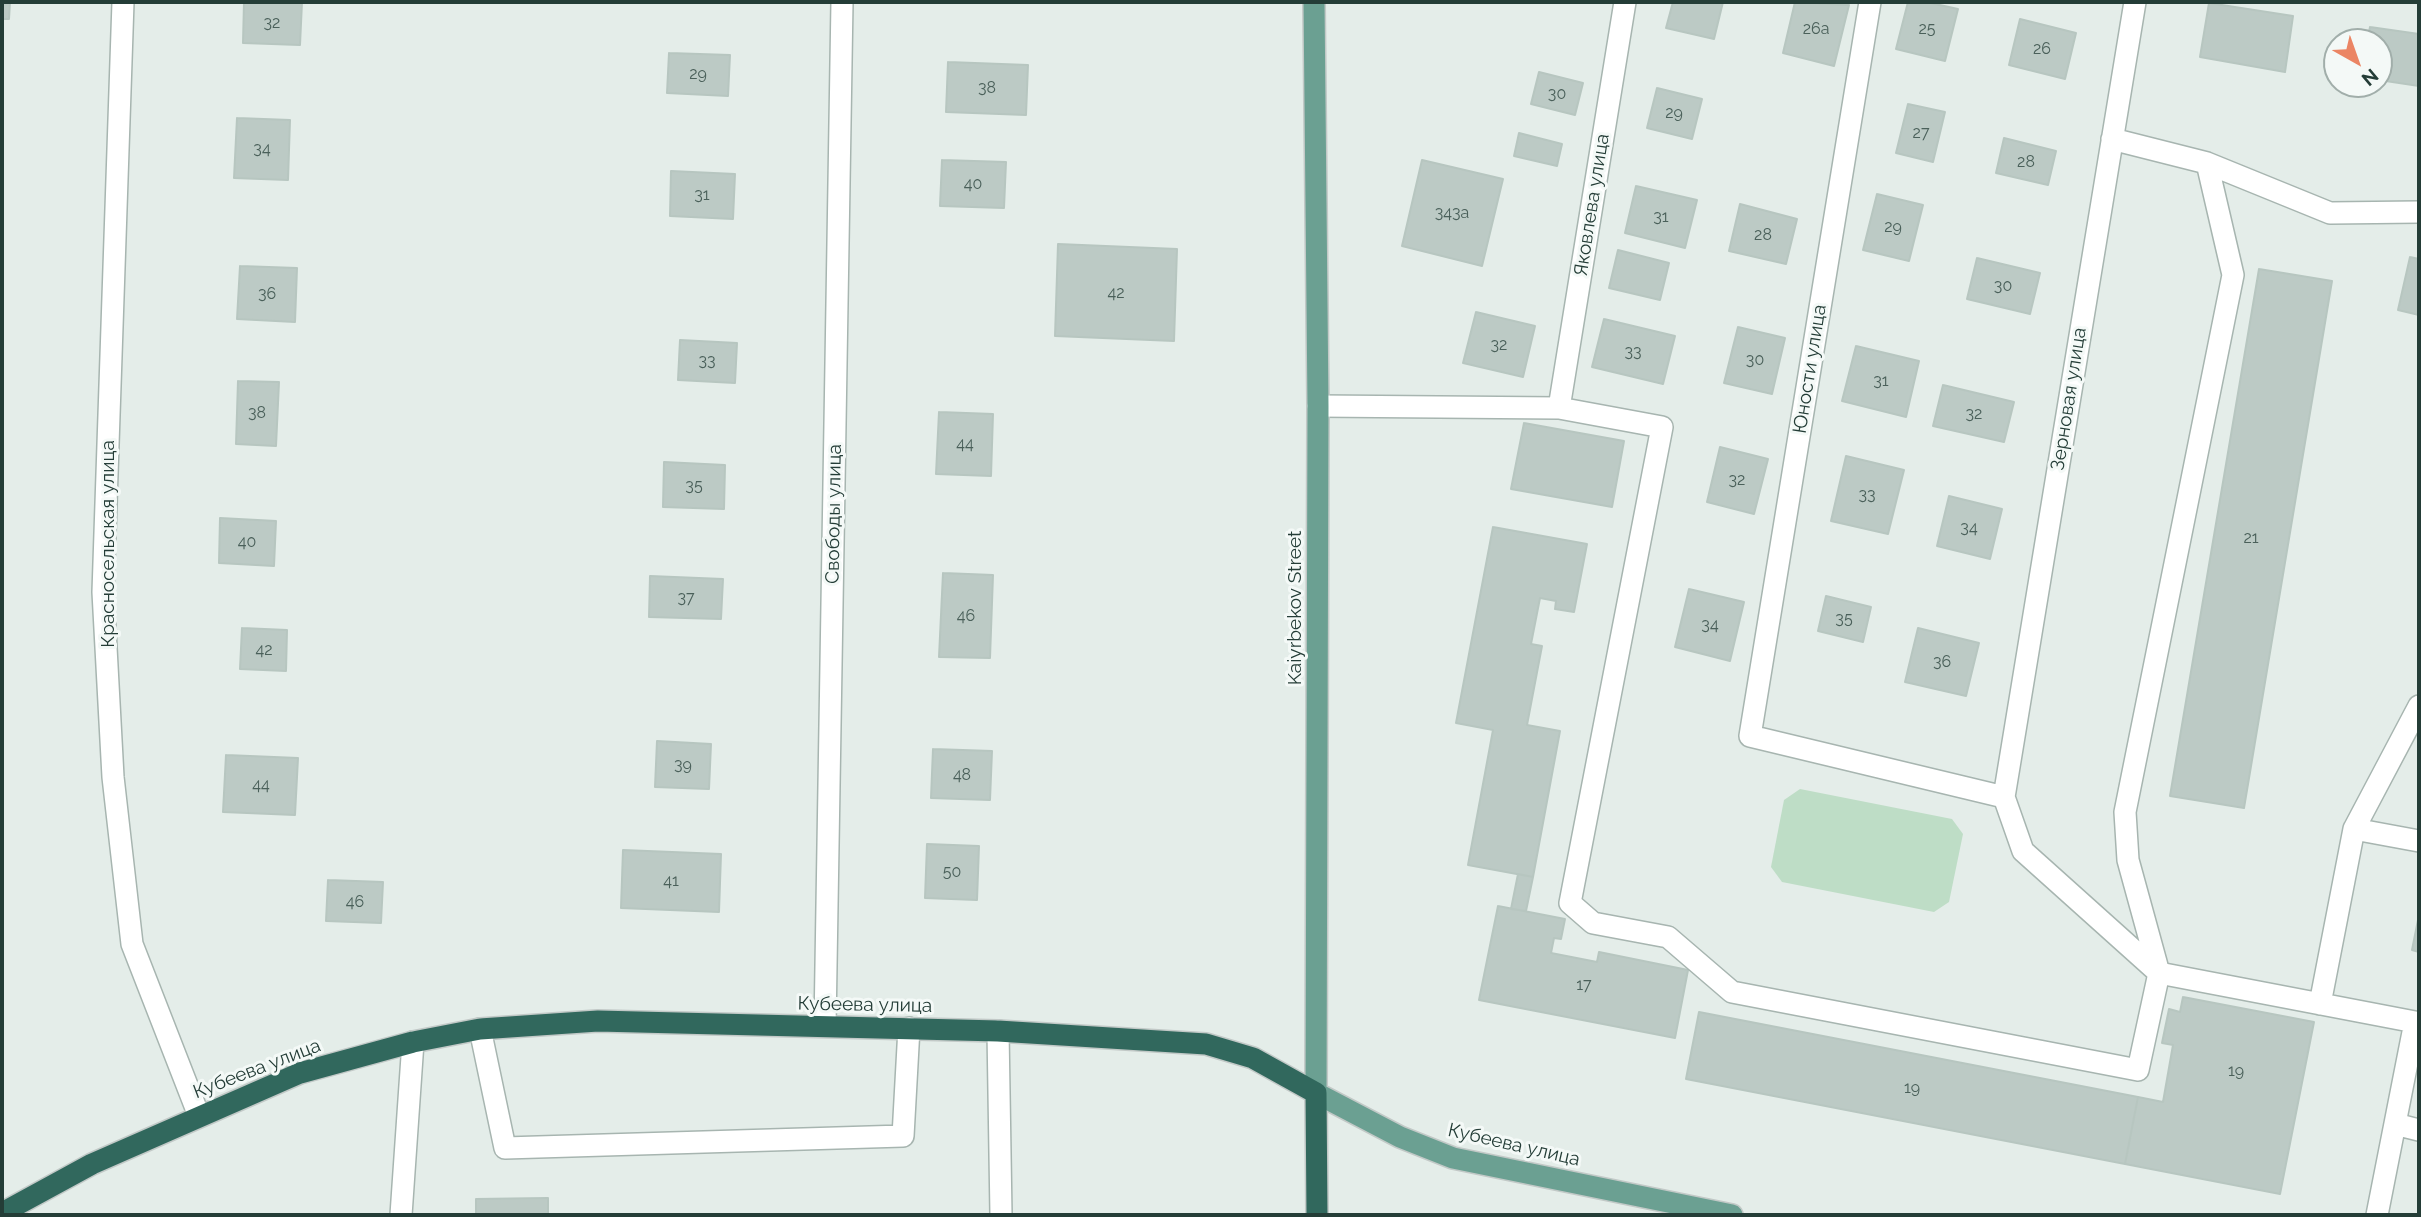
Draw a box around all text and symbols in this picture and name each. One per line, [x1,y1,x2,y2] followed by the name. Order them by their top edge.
[264,13,280,33] house number: 32
[1803,19,1829,39] house number: 26а
[1918,19,1936,39] house number: 25
[2323,28,2393,98] north arrow
[2033,39,2051,59] house number: 26
[689,64,707,84] house number: 29
[2358,64,2383,91] text: N
[978,78,996,98] house number: 38
[1548,84,1566,104] house number: 30
[1665,103,1683,123] house number: 29
[1913,123,1929,143] house number: 27
[1569,132,1615,278] street label: Яковлева улица
[253,139,271,159] house number: 34
[2017,152,2035,172] house number: 28
[964,174,982,194] house number: 40
[694,185,710,205] house number: 31
[1435,203,1469,223] house number: 343а
[1653,207,1669,227] house number: 31
[1884,217,1902,237] house number: 29
[1754,225,1772,245] house number: 28
[1994,276,2012,296] house number: 30
[1107,283,1125,303] house number: 42
[258,284,276,304] house number: 36
[1789,303,1831,435] street label: Юности улица
[2046,326,2092,472] street label: Зерновая улица
[1491,335,1507,355] house number: 32
[1624,342,1642,362] house number: 33
[1746,350,1764,370] house number: 30
[698,351,716,371] house number: 33
[1873,371,1889,391] house number: 31
[248,403,266,423] house number: 38
[1966,404,1982,424] house number: 32
[956,434,974,454] house number: 44
[97,440,119,648] street label: Красносельская улица
[821,444,847,584] street label: Свободы улица
[1729,470,1745,490] house number: 32
[685,476,703,496] house number: 35
[1858,485,1876,505] house number: 33
[1960,518,1978,538] house number: 34
[2243,528,2259,548] house number: 21
[1284,531,1306,685] street label: Kaiyrbekov Street
[238,532,256,552] house number: 40
[677,588,695,608] house number: 37
[957,606,975,626] house number: 46
[1835,609,1853,629] house number: 35
[1701,615,1719,635] house number: 34
[255,640,273,660] house number: 42
[1933,652,1951,672] house number: 36
[674,755,692,775] house number: 39
[953,765,971,785] house number: 48
[252,775,270,795] house number: 44
[943,862,961,882] house number: 50
[663,871,679,891] house number: 41
[346,892,364,912] house number: 46
[1576,975,1592,995] house number: 17
[797,992,933,1018] street label: Кубеева улица
[190,1034,324,1104] street label: Кубеева улица
[2228,1061,2244,1081] house number: 19
[1904,1078,1920,1098] house number: 19
[1446,1119,1582,1171] street label: Кубеева улица

